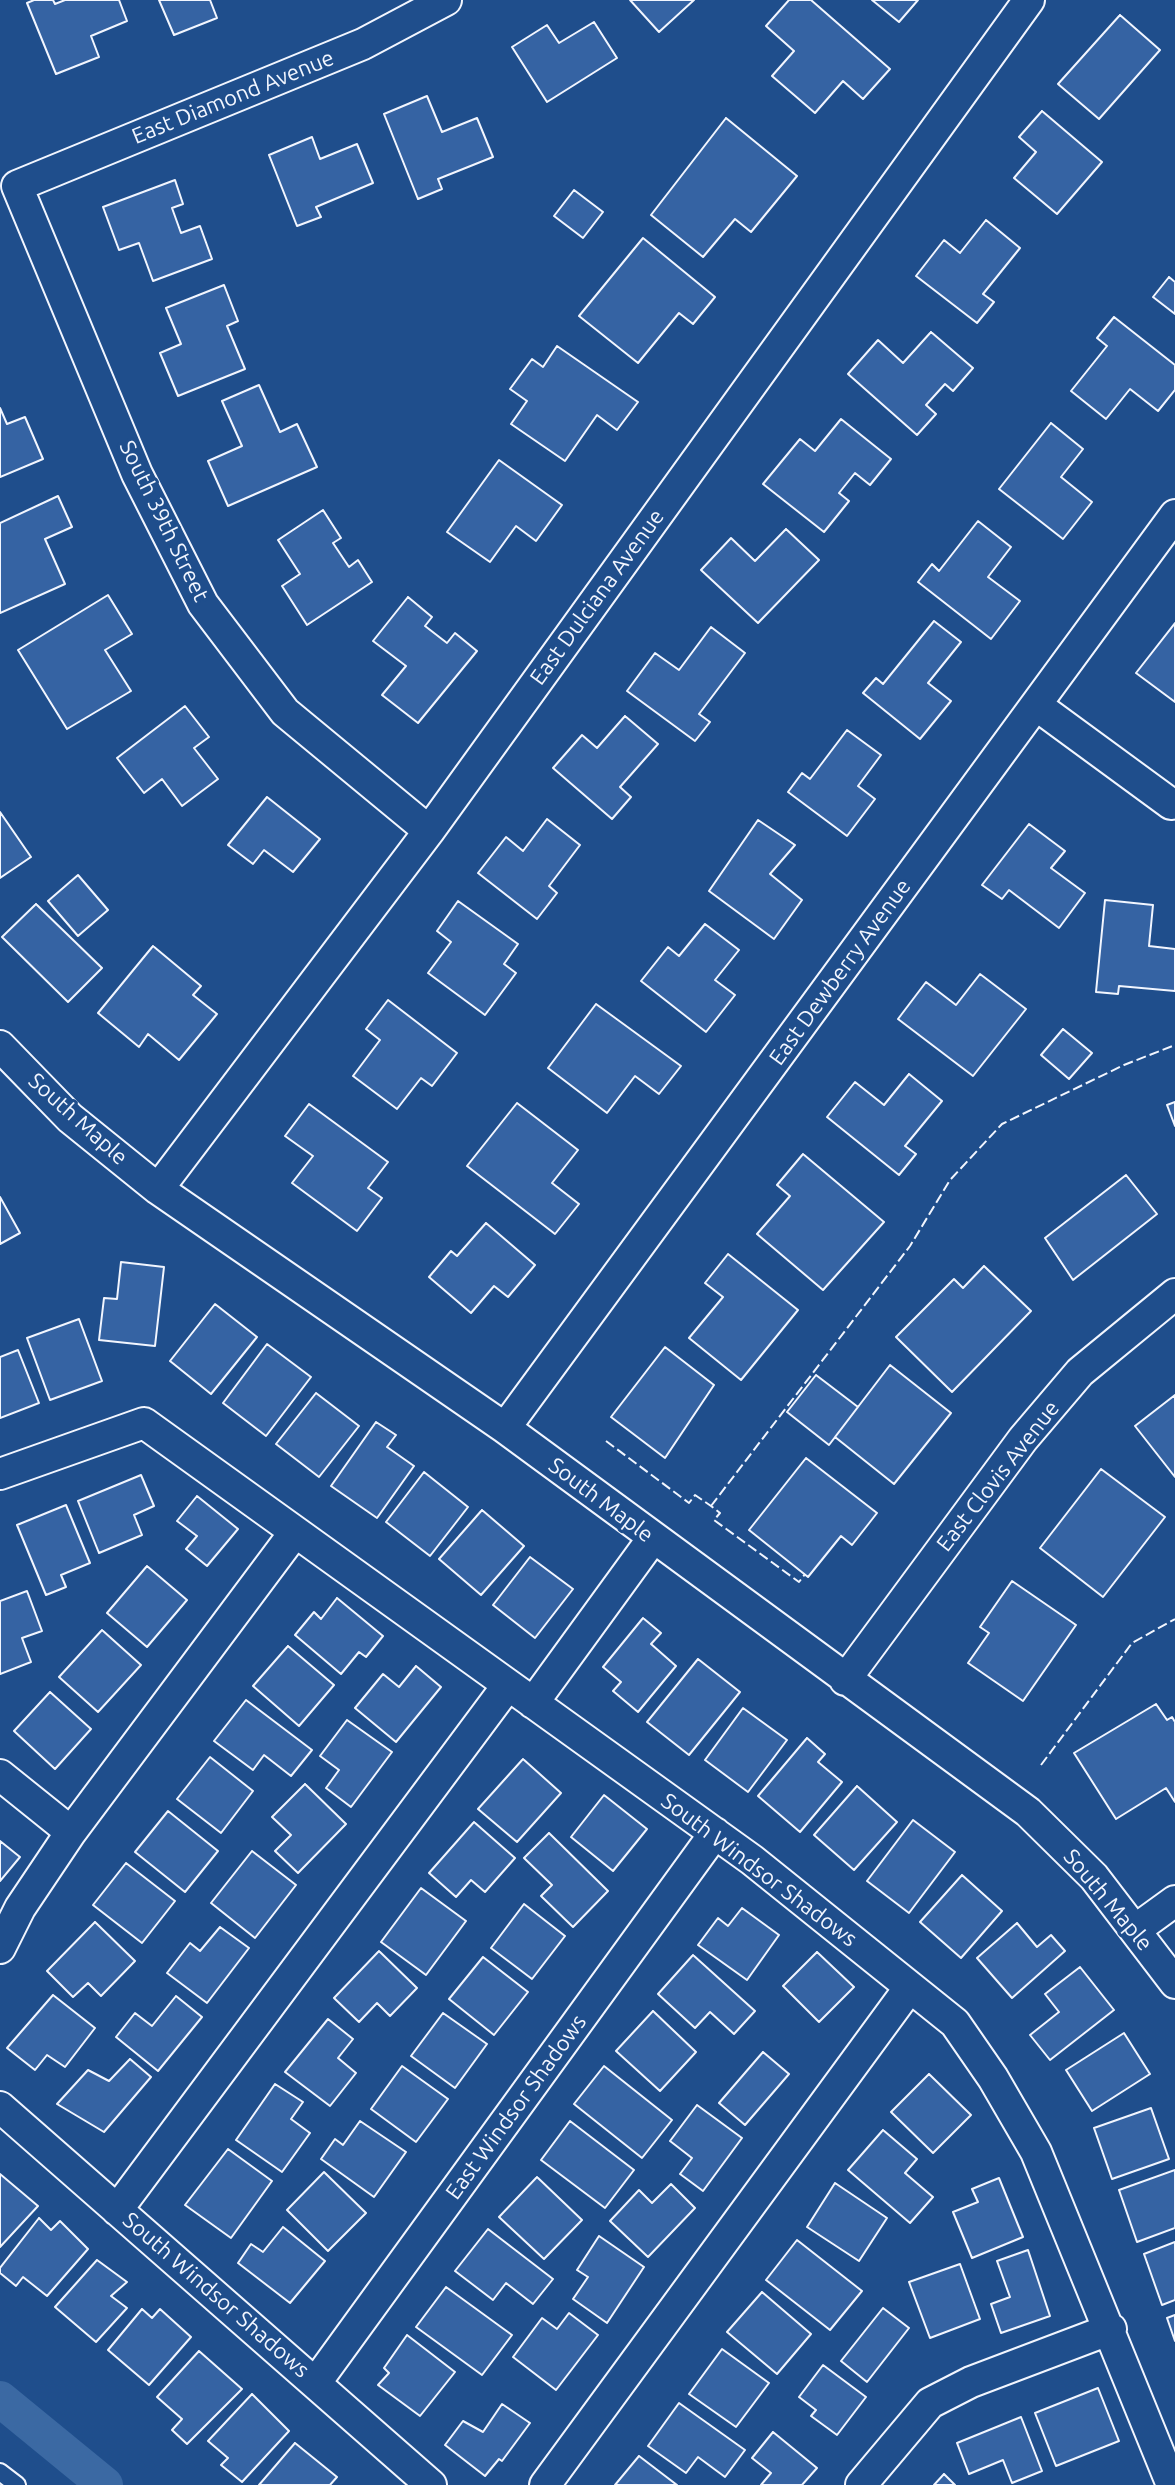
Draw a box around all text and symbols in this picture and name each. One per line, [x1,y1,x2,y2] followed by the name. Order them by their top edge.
[128,44,338,150] street label: East Diamond Avenue
[114,436,214,606] street label: South 39th Street
[524,504,670,690] street label: East Dulciana Avenue
[764,874,916,1070] street label: East Dewberry Avenue
[23,1068,133,1170] street label: South Maple
[931,1395,1065,1557] street label: East Clovis Avenue
[543,1452,659,1548] street label: South Maple
[656,1788,862,1952] street label: South Windsor Shadows
[1058,1844,1158,1956] street label: South Maple
[440,2009,592,2205] street label: East Windsor Shadows
[117,2207,315,2383] street label: South Windsor Shadows

